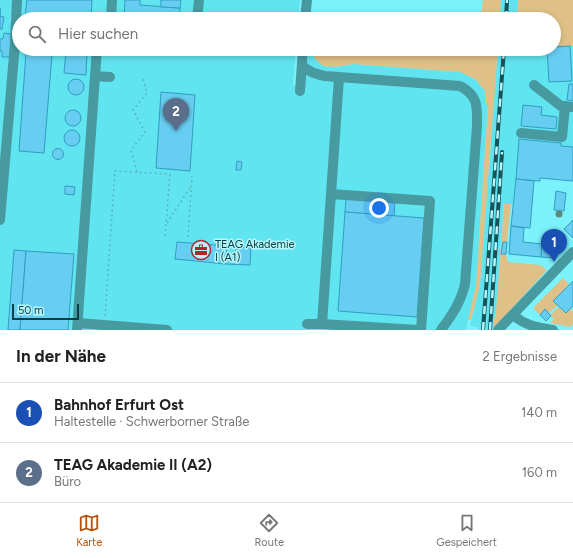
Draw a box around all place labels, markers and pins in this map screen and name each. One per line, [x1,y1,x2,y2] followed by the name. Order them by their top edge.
[163,98,189,131] pin: 2
[541,229,567,262] pin: 1
[215,238,294,264] place label: TEAG Akademie I (A1)
[190,239,212,261] office icon: TEAG Akademie I (A1)

